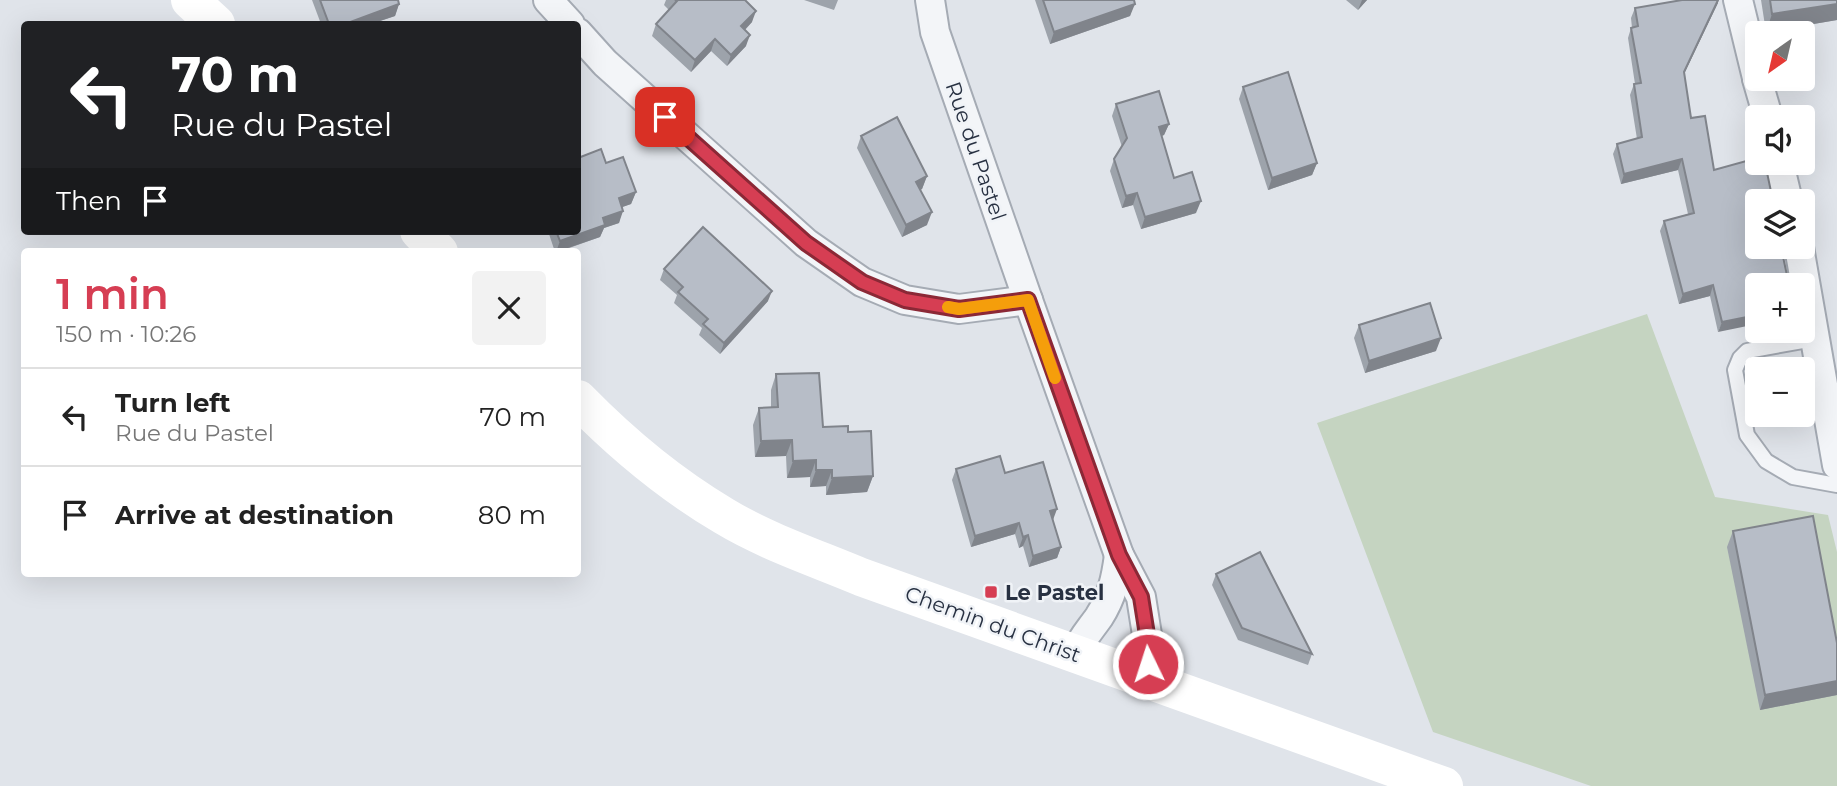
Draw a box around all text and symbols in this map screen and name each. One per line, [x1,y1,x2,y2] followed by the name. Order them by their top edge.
[1745,21,1815,91] north arrow
[1745,21,1815,427] map controls
[171,45,299,104] text: 70 m
[56,49,147,140] icon: left
[941,78,1011,224] street label: Rue du Pastel
[635,87,695,147] pin
[646,98,684,136] icon: arrive
[171,105,392,144] text: Rue du Pastel
[1745,105,1815,175] button: sound
[136,182,174,220] icon: arrive
[56,185,122,217] text: Then
[1745,189,1815,259] button: layers
[56,268,169,320] text: 1 min
[472,271,546,345] button: close
[1745,273,1815,343] button: +
[56,320,196,348] text: 150 m · 10:26
[1745,357,1815,427] button: −
[115,387,231,419] text: Turn left
[56,398,94,436] icon: left
[480,401,546,433] text: 70 m
[115,419,274,447] text: Rue du Pastel
[56,496,94,534] icon: arrive
[115,499,394,531] text: Arrive at destination
[478,499,546,531] text: 80 m
[1005,580,1104,605] place label: Le Pastel
[902,581,1084,667] street label: Chemin du Christ
[983,584,999,600] marker: Le Pastel
[1111,627,1185,701] position arrow

